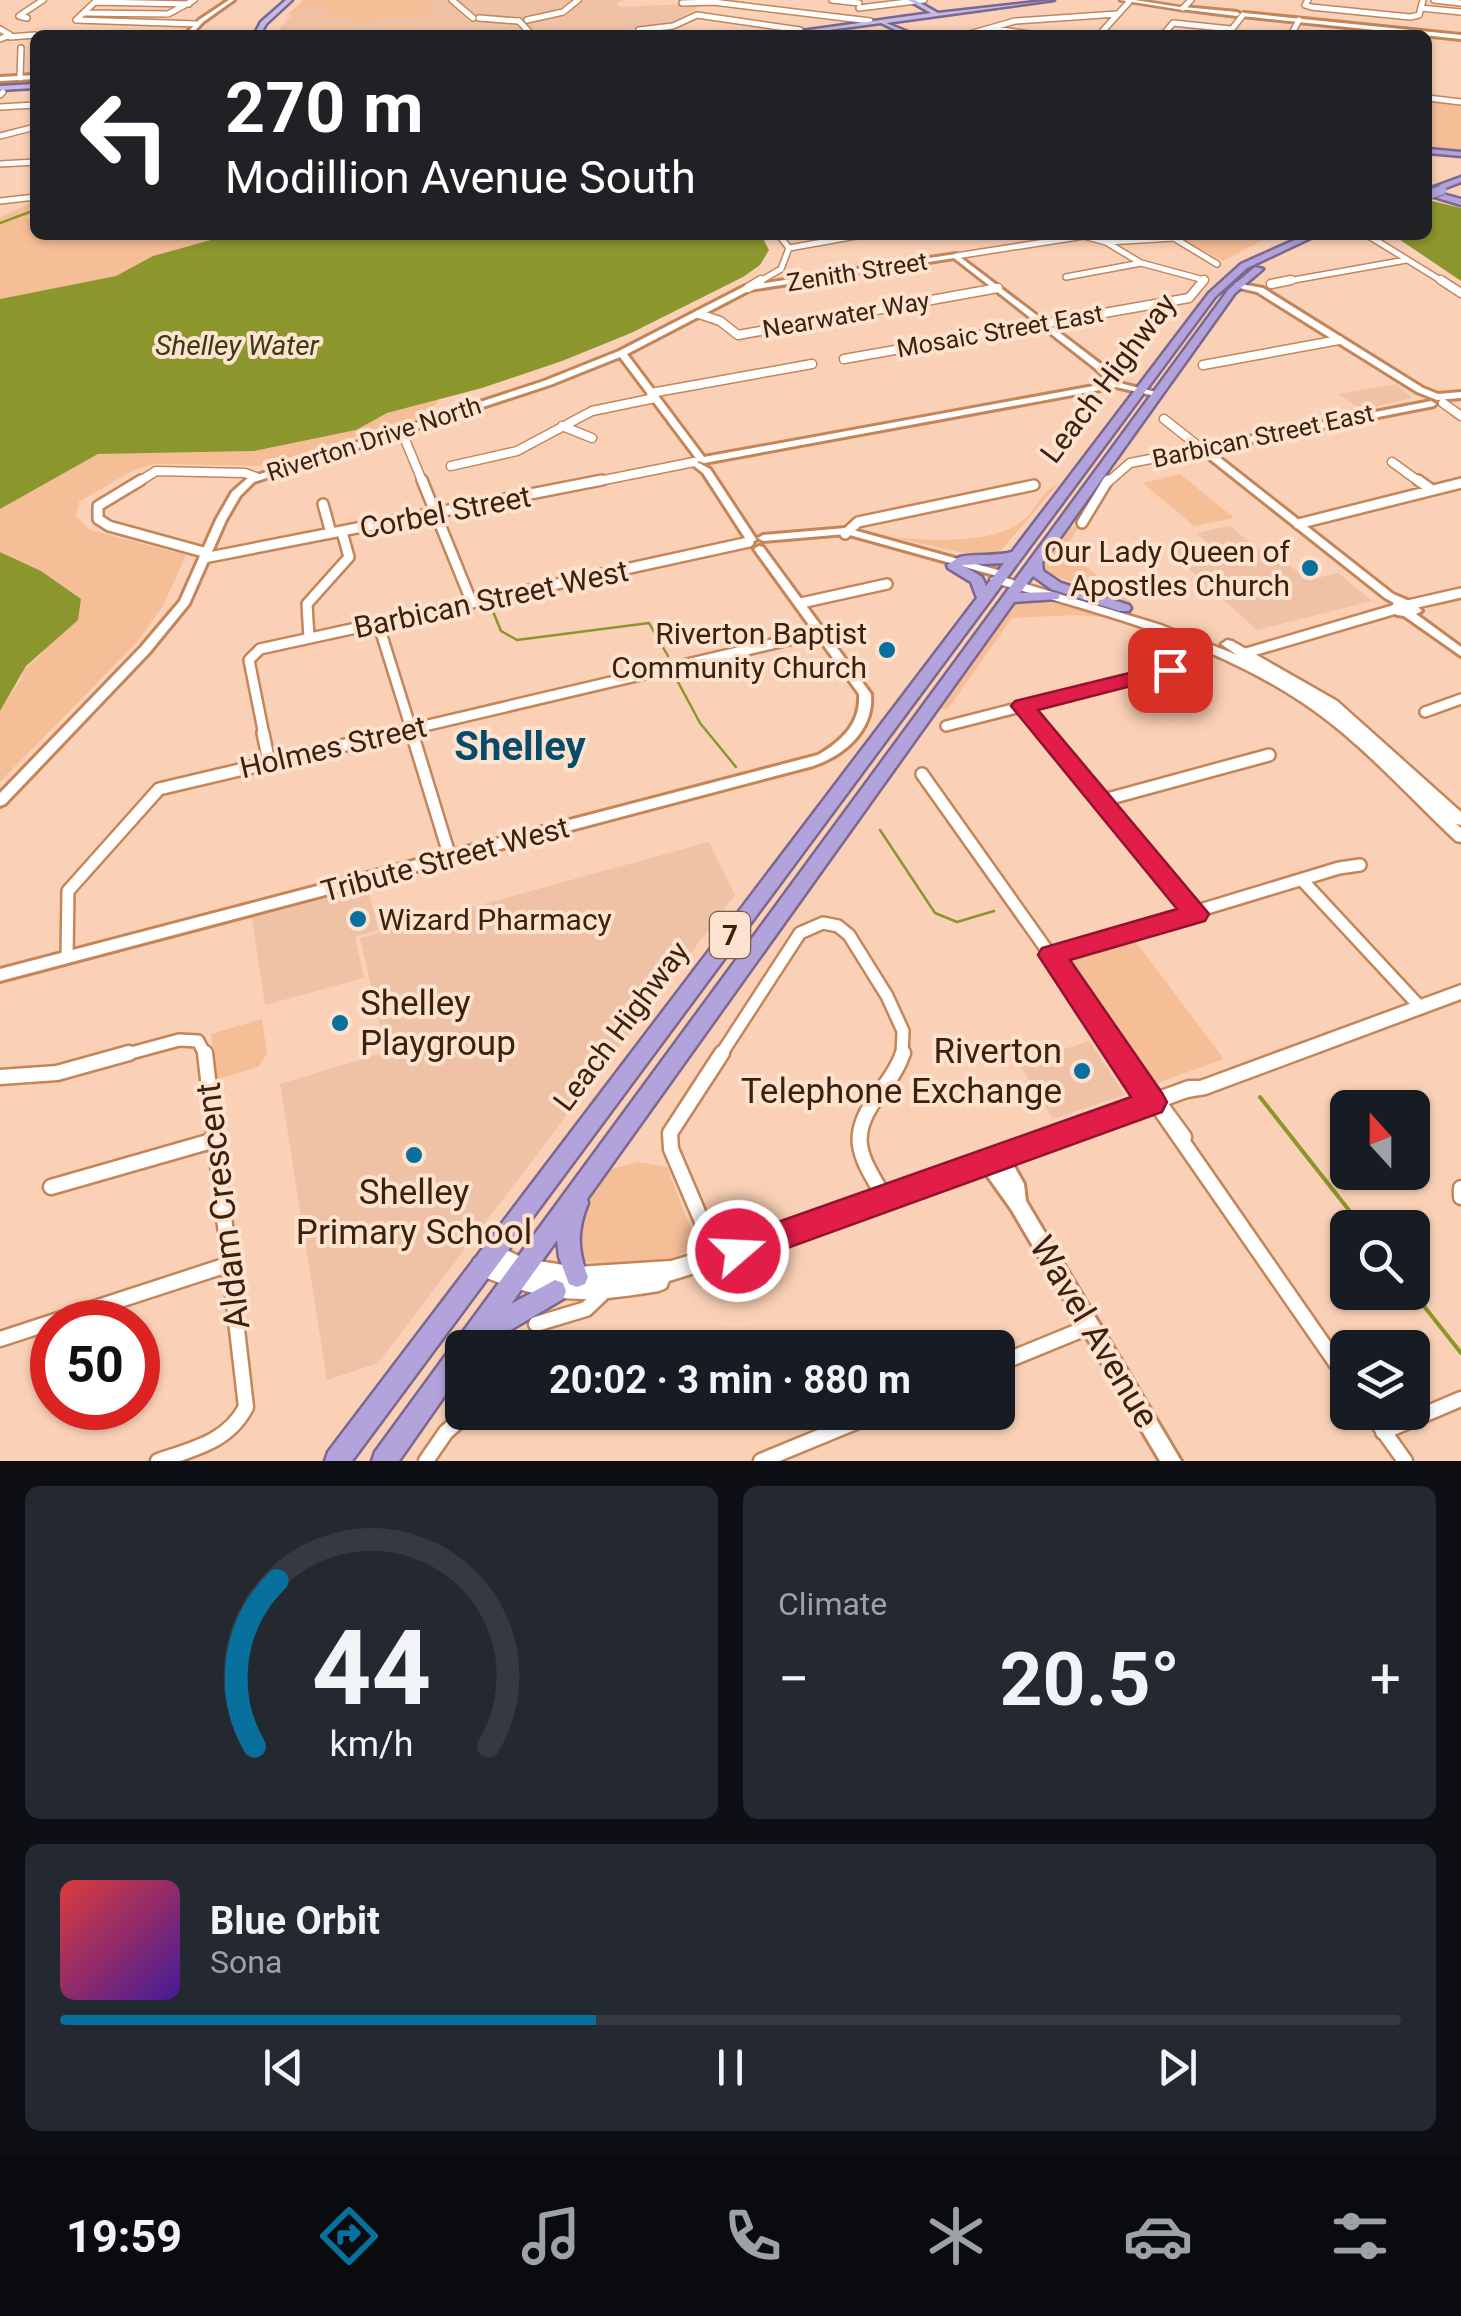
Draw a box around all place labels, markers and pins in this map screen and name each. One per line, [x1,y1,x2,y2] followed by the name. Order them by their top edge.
[1044,534,1291,603] place label: Our Lady Queen of Apostles Church
[1299,557,1321,579] marker: Our Lady Queen of Apostles Church
[611,616,867,685] place label: Riverton Baptist Community Church
[1128,628,1213,713] pin
[876,639,898,661] marker: Riverton Baptist Community Church
[378,902,612,937] place label: Wizard Pharmacy
[347,908,369,930] marker: Wizard Pharmacy
[360,983,516,1064] place label: Shelley Playgroup
[329,1012,351,1034] marker: Shelley Playgroup
[741,1031,1062,1112] place label: Riverton Telephone Exchange
[1071,1060,1093,1082] marker: Riverton Telephone Exchange
[403,1144,425,1166] marker: Shelley Primary School
[296,1172,532,1253] place label: Shelley Primary School

